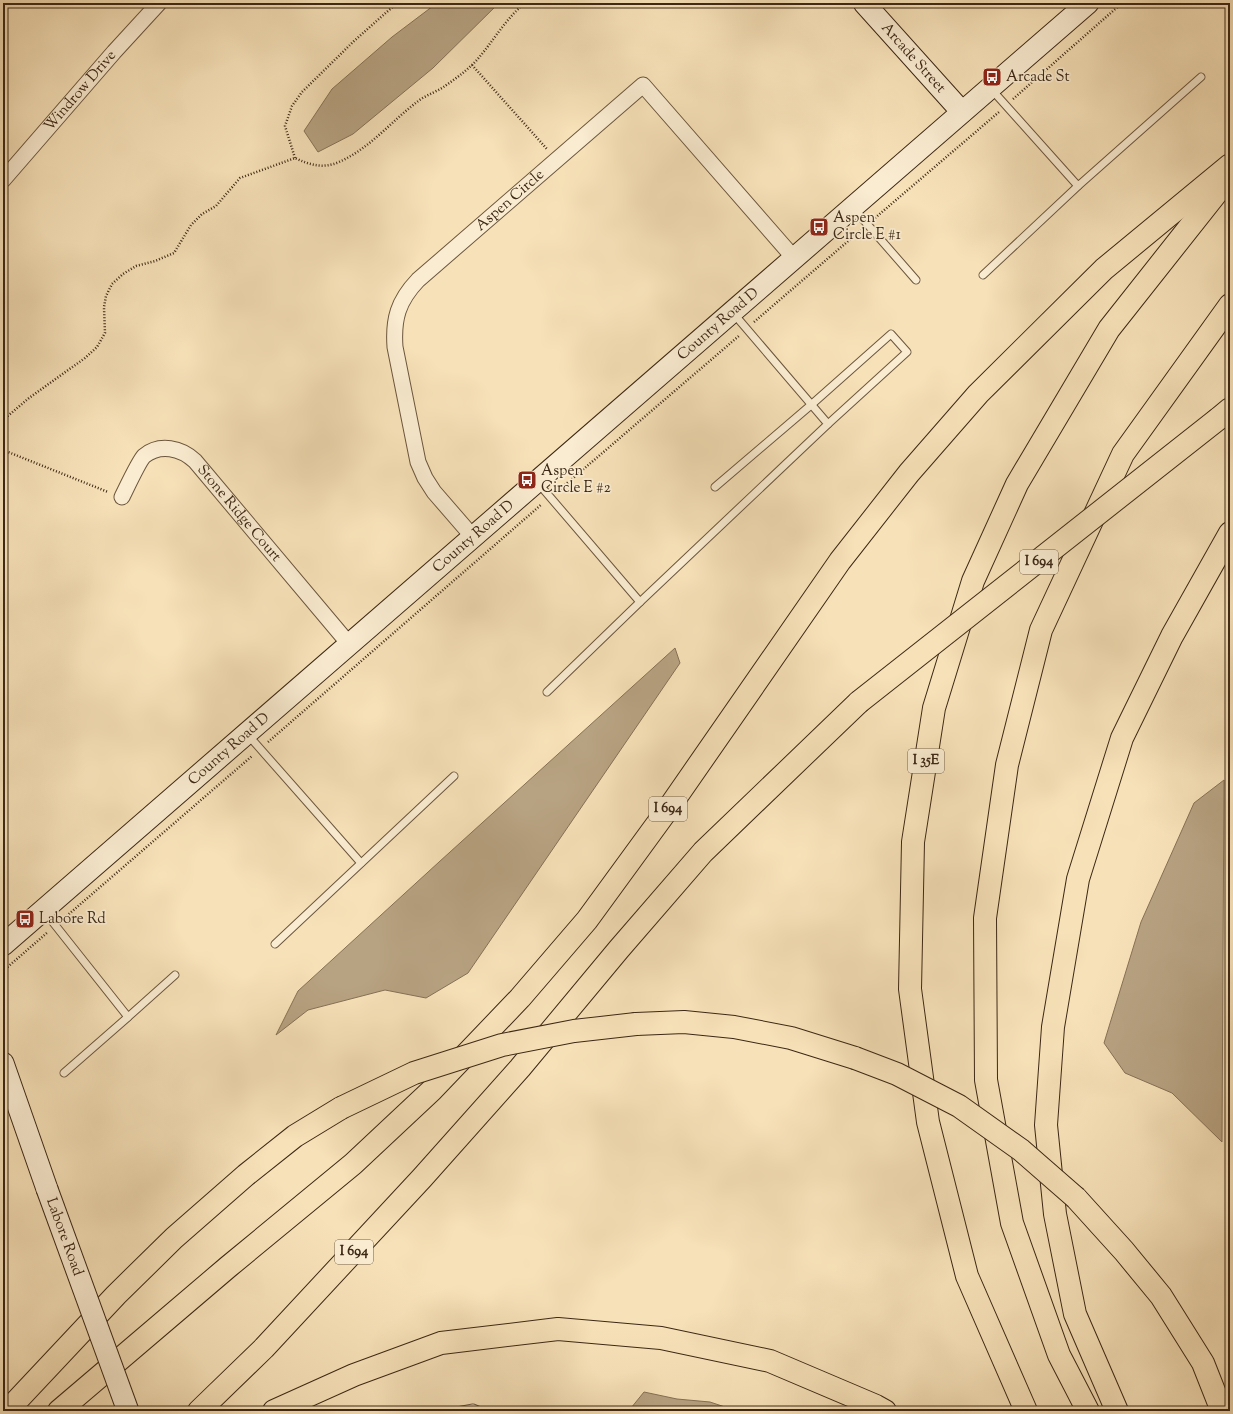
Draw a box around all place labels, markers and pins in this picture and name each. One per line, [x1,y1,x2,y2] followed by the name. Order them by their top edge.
[981,66,1003,88] bus stop icon: Arcade St
[1006,67,1070,88] place label: Arcade St
[833,208,901,246] place label: Aspen Circle E #1
[808,216,830,238] bus stop icon: Aspen Circle E #1
[541,461,611,499] place label: Aspen Circle E #2
[516,469,538,491] bus stop icon: Aspen Circle E #2
[14,908,36,930] bus stop icon: Labore Rd
[39,909,106,930] place label: Labore Rd

